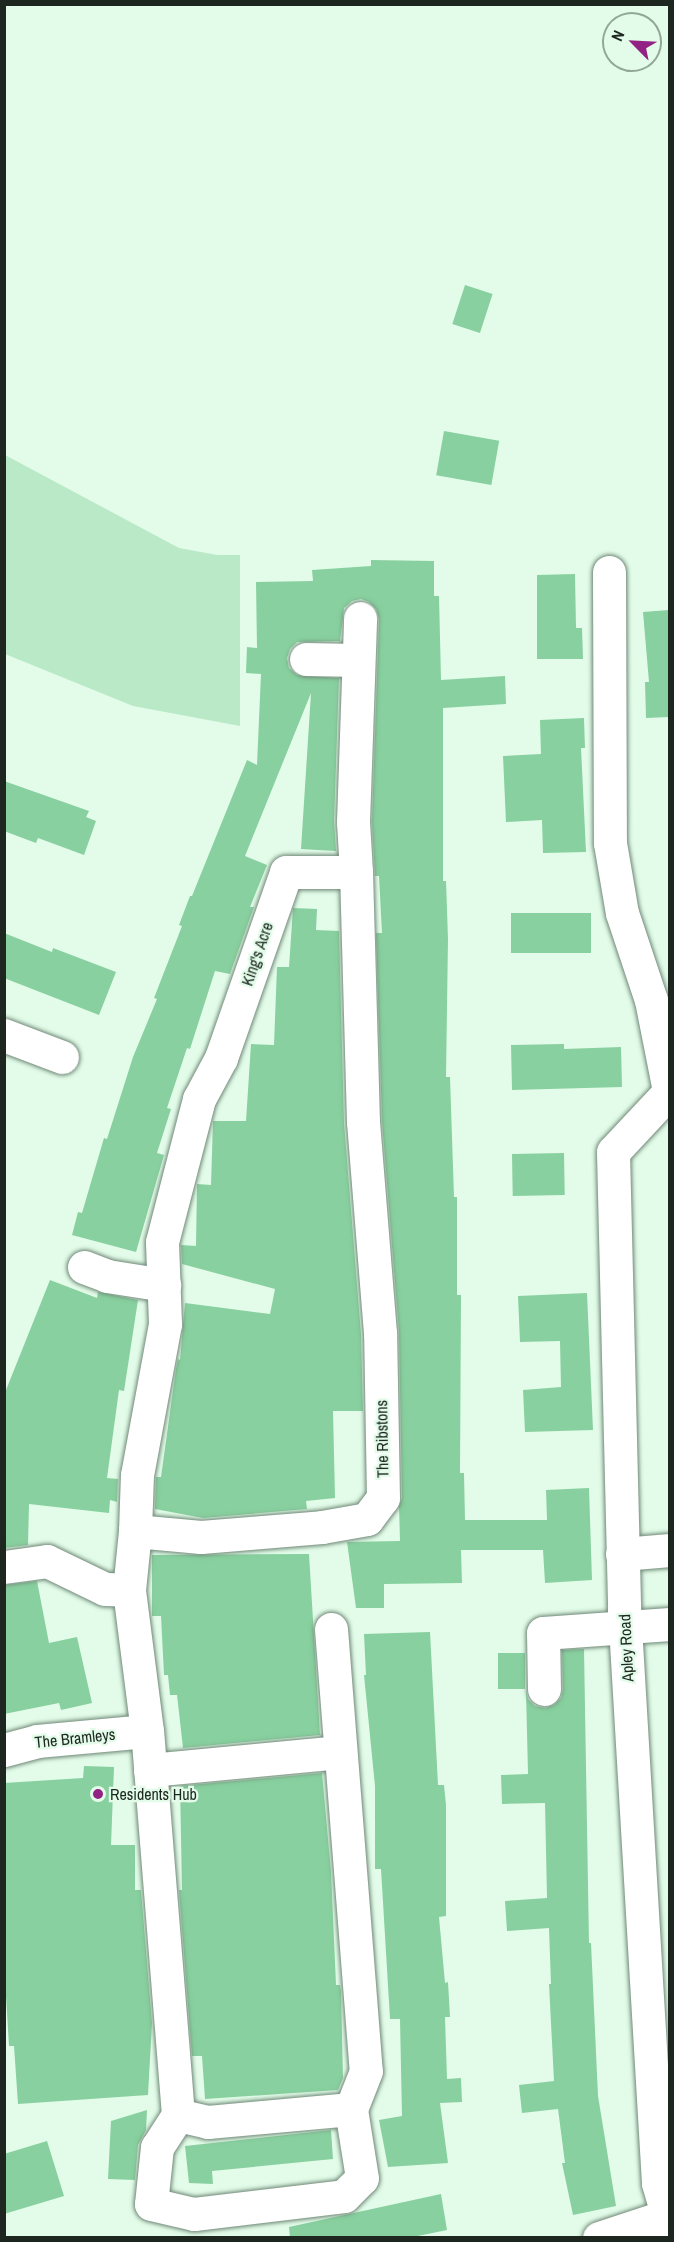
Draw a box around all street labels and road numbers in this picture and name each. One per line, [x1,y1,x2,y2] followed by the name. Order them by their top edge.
[237,919,277,989] street label: King's Acre
[372,1400,392,1478] street label: The Ribstons
[615,1614,637,1682] street label: Apley Road
[34,1724,116,1752] street label: The Bramleys

